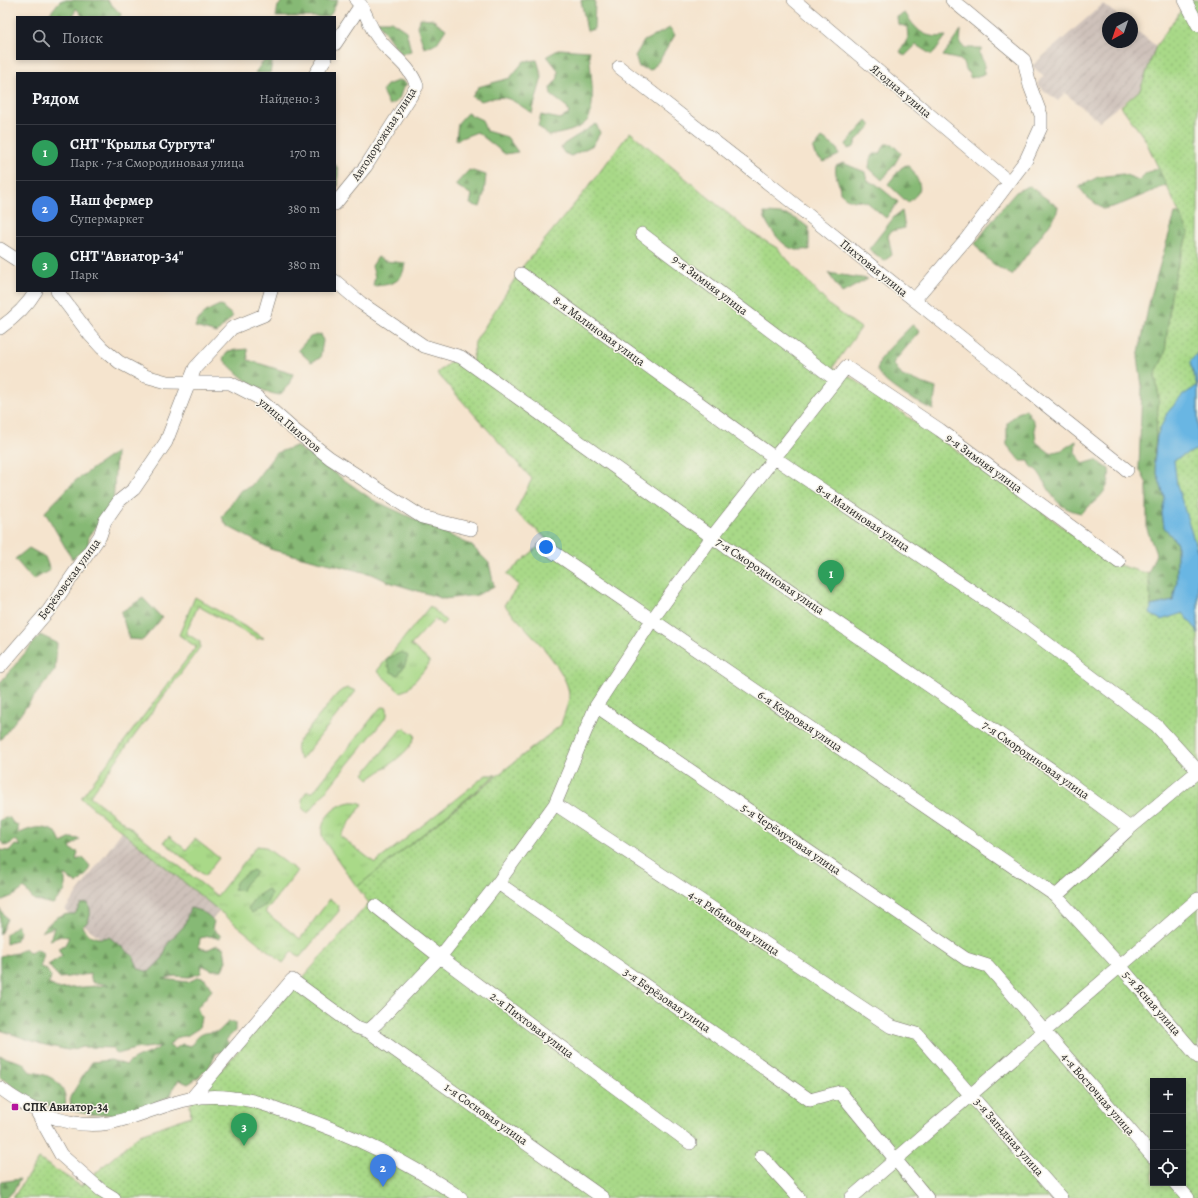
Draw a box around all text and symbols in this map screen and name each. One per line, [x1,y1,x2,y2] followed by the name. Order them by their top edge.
[1102,12,1138,48] north arrow
[16,16,336,60] search box
[30,27,52,49] icon: search
[62,28,103,48] text: Поиск
[867,61,935,122] street label: Ягодная улица
[347,84,420,185] street label: Автодорожная улица
[32,87,79,110] text: Рядом
[259,90,320,107] text: Найдено: 3
[70,134,215,154] text: CНТ "Крылья Сургута"
[43,144,47,161] text: 1
[290,144,320,161] text: 170 m
[70,154,244,171] text: Парк · 7-я Смородиновая улица
[70,190,153,210] text: Наш фермер
[42,200,48,217] text: 2
[288,200,320,217] text: 380 m
[70,210,144,227] text: Супермаркет
[837,236,912,301] street label: Пихтовая улица
[70,246,184,266] text: СНТ "Авиатор-34"
[669,251,751,319] street label: 9-я Зимняя улица
[42,256,48,273] text: 3
[288,256,320,273] text: 380 m
[70,266,99,283] text: Парк
[550,292,649,370] street label: 8-я Малиновая улица
[254,393,325,456] street label: улица Пилотов
[943,430,1026,496] street label: 9-я Зимняя улица
[813,481,913,556] street label: 8-я Малиновая улица
[713,534,828,618] street label: 7-я Смородиновая улица
[34,535,104,623] street label: Берёзовская улица
[536,537,556,557] your location
[818,560,844,593] pin: 1
[754,687,846,756] street label: 6-я Кедровая улица
[979,717,1093,803] street label: 7-я Смородиновая улица
[738,800,844,879] street label: 5-я Черёмуховая улица
[685,887,783,960] street label: 4-я Рябиновая улица
[620,964,714,1036] street label: 3-я Берёзовая улица
[1119,967,1185,1039] street label: 5-я Ясная улица
[487,988,577,1062] street label: 2-я Пихтовая улица
[1058,1049,1139,1139] street label: 4-я Восточная улица
[1150,1078,1186,1186] map controls
[1150,1078,1186,1114] button: +
[441,1079,531,1149] street label: 1-я Сосновая улица
[971,1094,1048,1180] street label: 3-я Западная улица
[23,1099,109,1115] place label: СПК Авиатор-34
[10,1102,20,1112] marker: СПК Авиатор-34
[231,1113,257,1146] pin: 3
[1150,1114,1186,1150] button: −
[1150,1150,1186,1186] button: locate
[370,1154,396,1187] pin: 2

